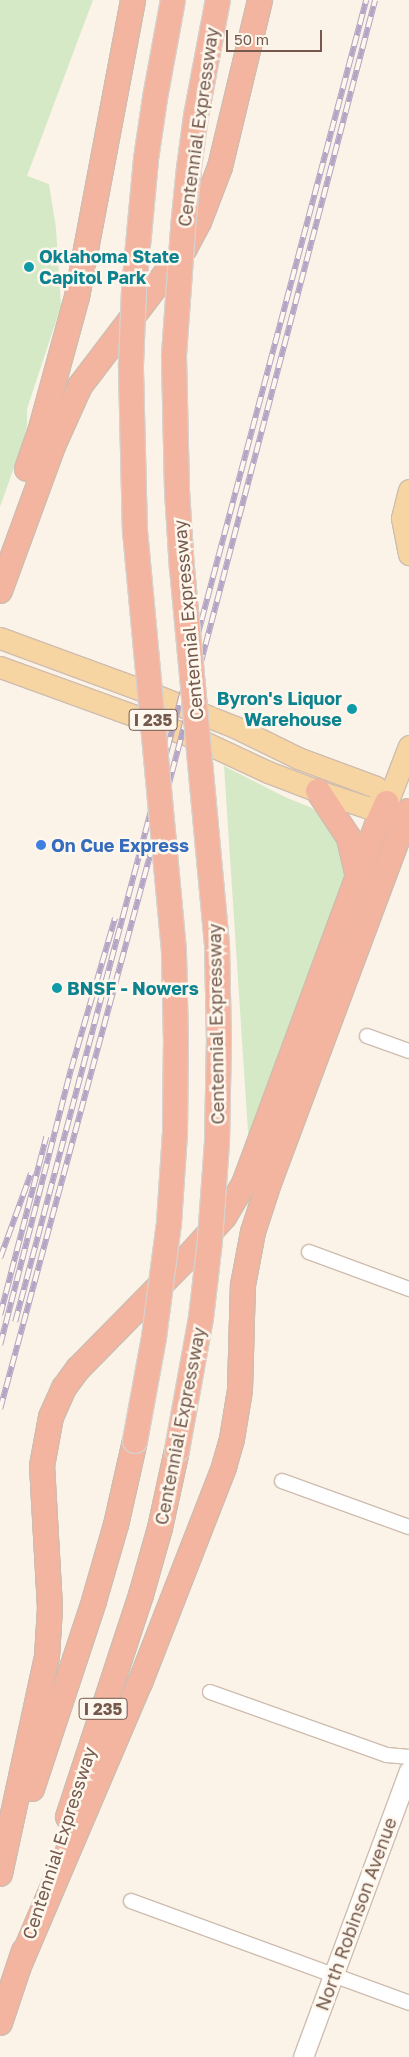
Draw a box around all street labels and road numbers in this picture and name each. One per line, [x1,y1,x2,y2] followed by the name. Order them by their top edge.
[173,26,223,228] street label: Centennial Expressway
[168,519,208,721] street label: Centennial Expressway
[128,706,178,734] road number: I 235
[203,923,229,1125] street label: Centennial Expressway
[150,1325,210,1527] street label: Centennial Expressway
[78,1696,128,1722] road number: I 235
[18,1744,100,1942] street label: Centennial Expressway
[311,1815,401,2013] street label: North Robinson Avenue

